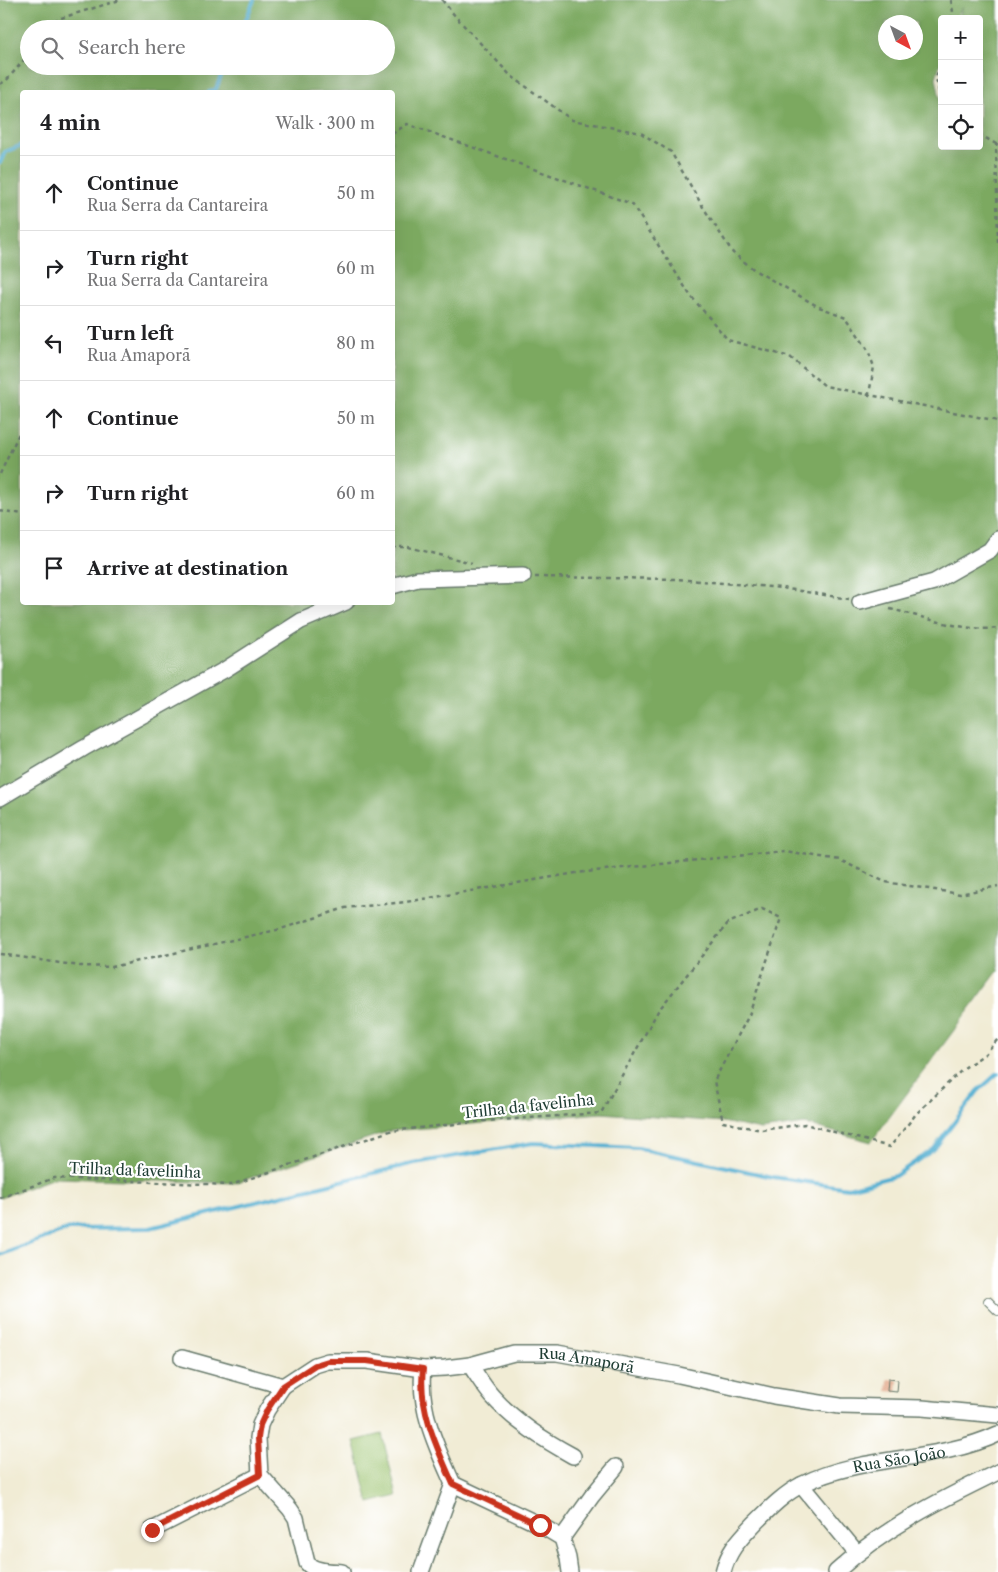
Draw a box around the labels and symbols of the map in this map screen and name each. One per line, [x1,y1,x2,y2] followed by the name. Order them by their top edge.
[878,15,923,60] north arrow
[461,1090,595,1122] street label: Trilha da favelinha
[69,1158,202,1182] street label: Trilha da favelinha
[538,1344,636,1376] street label: Rua Amaporã
[851,1442,947,1476] street label: Rua São João
[529,1514,552,1537] route start
[141,1519,164,1542] route end

